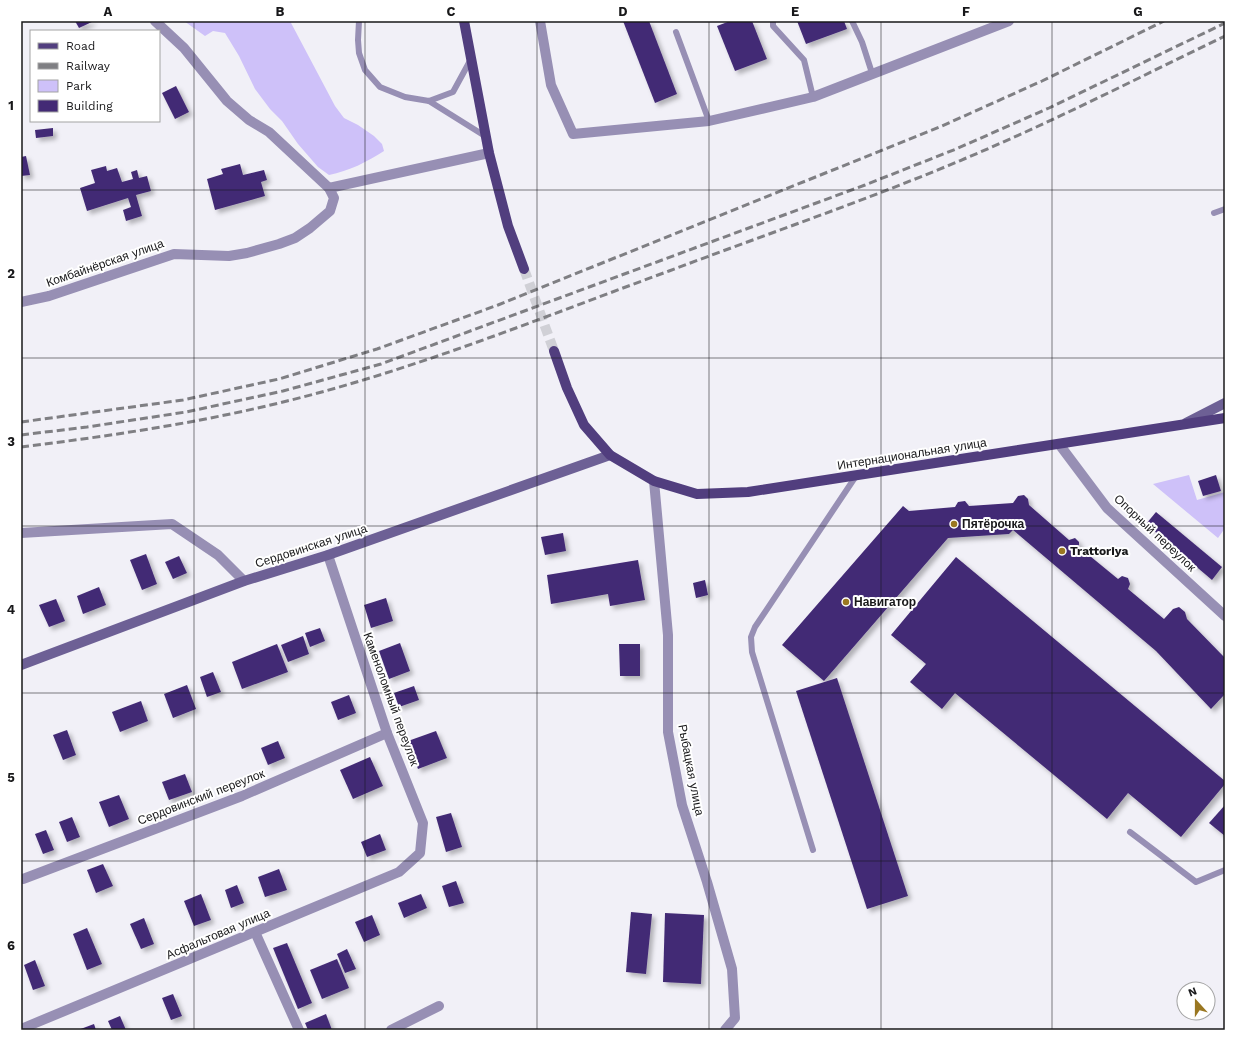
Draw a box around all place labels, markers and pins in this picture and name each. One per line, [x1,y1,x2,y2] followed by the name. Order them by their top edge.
[962,517,1025,531] place label: Пятёрочка
[949,519,959,529] marker: Пятёрочка
[1070,544,1128,558] place label: Trattoriya
[1057,546,1067,556] marker: Trattoriya
[854,595,916,609] place label: Навигатор
[841,597,851,607] marker: Навигатор

